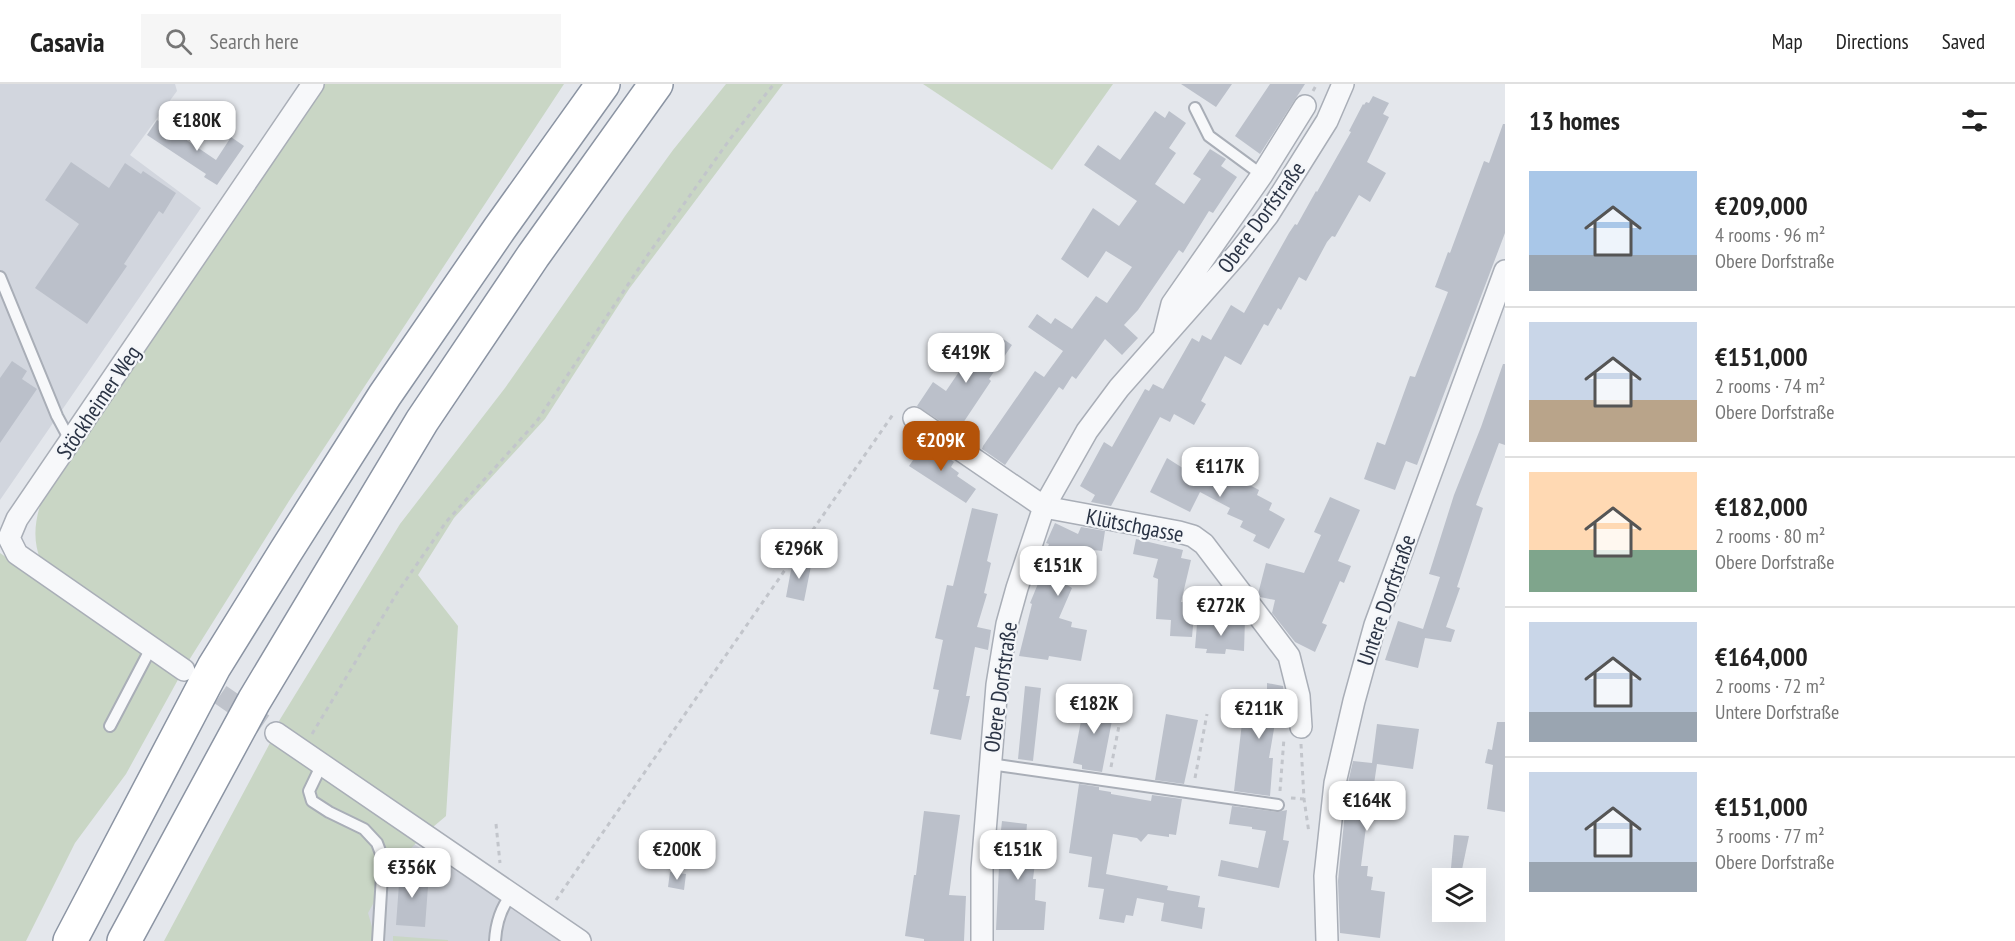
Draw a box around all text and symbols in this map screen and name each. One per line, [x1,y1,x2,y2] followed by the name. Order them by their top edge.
[141,14,561,68] search box
[30,23,105,60] text: Casavia
[162,25,195,58] icon: search
[210,27,299,55] text: Search here
[1772,28,1803,55] text: Map
[1836,28,1909,55] text: Directions
[1942,28,1985,55] text: Saved
[155,101,239,152] pin: €180K
[1529,104,1620,137] text: 13 homes
[1958,104,1991,137] icon: filters
[173,107,221,133] text: €180K
[1211,156,1311,278] street label: Obere Dorfstraße
[1715,189,1808,222] text: €209,000
[1577,195,1649,267] icon: home
[1715,222,1825,248] text: 4 rooms · 96 m²
[1715,248,1834,274] text: Obere Dorfstraße
[924,333,1008,384] pin: €419K
[942,339,990,365] text: €419K
[50,340,146,464] street label: Stöckheimer Weg
[1715,340,1808,373] text: €151,000
[1577,346,1649,418] icon: home
[1715,373,1825,399] text: 2 rooms · 74 m²
[1715,399,1834,425] text: Obere Dorfstraße
[899,421,983,472] pin: €209K
[917,427,965,453] text: €209K
[1178,447,1262,498] pin: €117K
[1196,453,1244,479] text: €117K
[1715,490,1808,523] text: €182,000
[1577,496,1649,568] icon: home
[1084,502,1186,548] street label: Klütschgasse
[1715,523,1825,549] text: 2 rooms · 80 m²
[757,529,841,580] pin: €296K
[1351,531,1421,669] street label: Untere Dorfstraße
[775,535,823,561] text: €296K
[1016,546,1100,597] pin: €151K
[1715,549,1834,575] text: Obere Dorfstraße
[1034,552,1082,578] text: €151K
[1179,586,1263,637] pin: €272K
[1197,592,1245,618] text: €272K
[977,620,1023,754] street label: Obere Dorfstraße
[1715,640,1808,673] text: €164,000
[1577,646,1649,718] icon: home
[1715,673,1825,699] text: 2 rooms · 72 m²
[1052,684,1136,735] pin: €182K
[1217,689,1301,740] pin: €211K
[1070,690,1118,716] text: €182K
[1235,695,1283,721] text: €211K
[1715,699,1839,725] text: Untere Dorfstraße
[1325,781,1409,832] pin: €164K
[1343,787,1391,813] text: €164K
[1715,790,1808,823] text: €151,000
[1577,796,1649,868] icon: home
[1715,823,1825,849] text: 3 rooms · 77 m²
[635,830,719,881] pin: €200K
[976,830,1060,881] pin: €151K
[653,836,701,862] text: €200K
[994,836,1042,862] text: €151K
[370,848,454,899] pin: €356K
[1715,849,1834,875] text: Obere Dorfstraße
[388,854,436,880] text: €356K
[1432,868,1486,922] map controls
[1432,868,1486,922] button: layers

